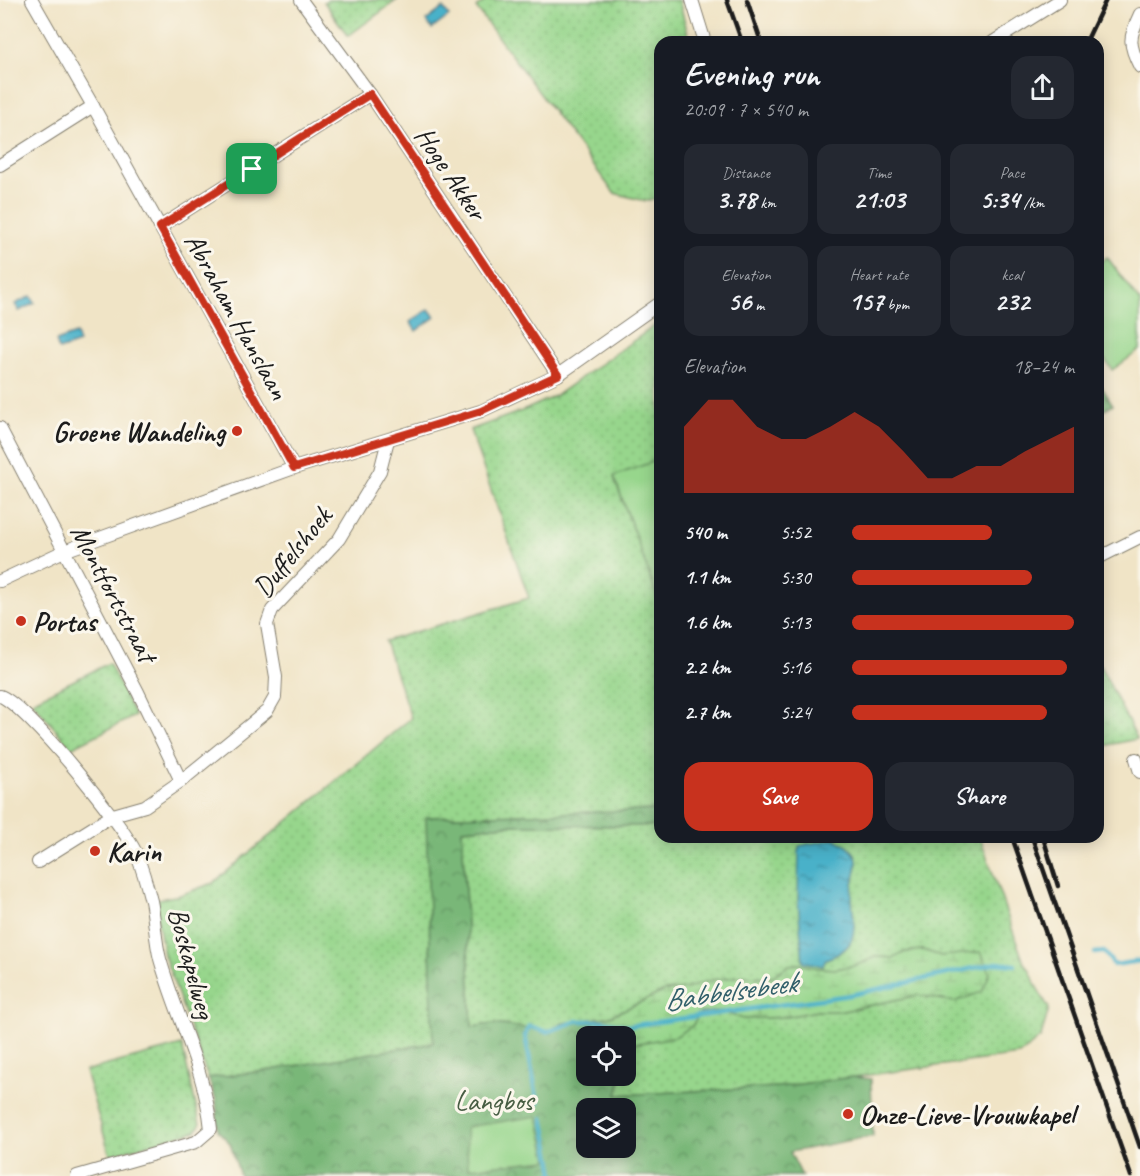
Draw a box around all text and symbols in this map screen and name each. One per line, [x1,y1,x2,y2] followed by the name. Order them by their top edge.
[684,53,819,95] text: Evening run
[1011,56,1074,119] button: share
[684,97,808,122] text: 20:09 · 7 × 540 m
[407,120,497,229] street label: Hoge Akker
[226,143,277,194] pin
[235,152,268,185] icon: arrive
[722,163,770,183] text: Distance
[867,163,891,183] text: Time
[1000,163,1024,183] text: Pace
[716,183,756,216] text: 3.78
[853,183,905,216] text: 21:03
[980,183,1020,216] text: 5:34
[756,193,776,213] text: km
[1020,193,1044,213] text: /km
[177,227,297,406] street label: Abraham Hanslaan
[721,265,771,285] text: Elevation
[850,265,908,285] text: Heart rate
[1001,265,1023,285] text: kcal
[728,285,751,318] text: 56
[849,285,883,318] text: 157
[994,285,1030,318] text: 232
[751,295,764,315] text: m
[883,295,909,315] text: bpm
[684,354,746,379] text: Elevation
[1013,354,1074,379] text: 18–24 m
[53,414,227,449] place label: Groene Wandeling
[230,424,244,438] marker: Groene Wandeling
[245,498,341,604] street label: Duffelshoek
[63,518,167,671] street label: Montfortstraat
[684,520,727,545] text: 540 m
[780,520,811,545] text: 5:52
[684,565,731,590] text: 1.1 km
[780,565,811,590] text: 5:30
[33,604,99,639] place label: Portas
[684,610,731,635] text: 1.6 km
[780,610,811,635] text: 5:13
[14,614,28,628] marker: Portas
[684,655,731,680] text: 2.2 km
[780,655,811,680] text: 5:16
[684,700,730,725] text: 2.7 km
[780,700,811,725] text: 5:24
[684,762,873,831] button: Save
[885,762,1074,831] button: Share
[107,834,162,869] place label: Karin
[88,844,102,858] marker: Karin
[160,904,224,1024] street label: Boskapelweg
[661,962,805,1019] water label: Babbelsebeek
[576,1026,636,1158] map controls
[576,1026,636,1086] button: locate
[455,1083,536,1118] park label: Langbos
[860,1097,1079,1132] place label: Onze-Lieve-Vrouwkapel
[576,1098,636,1158] button: layers
[841,1107,855,1121] marker: Onze-Lieve-Vrouwkapel

